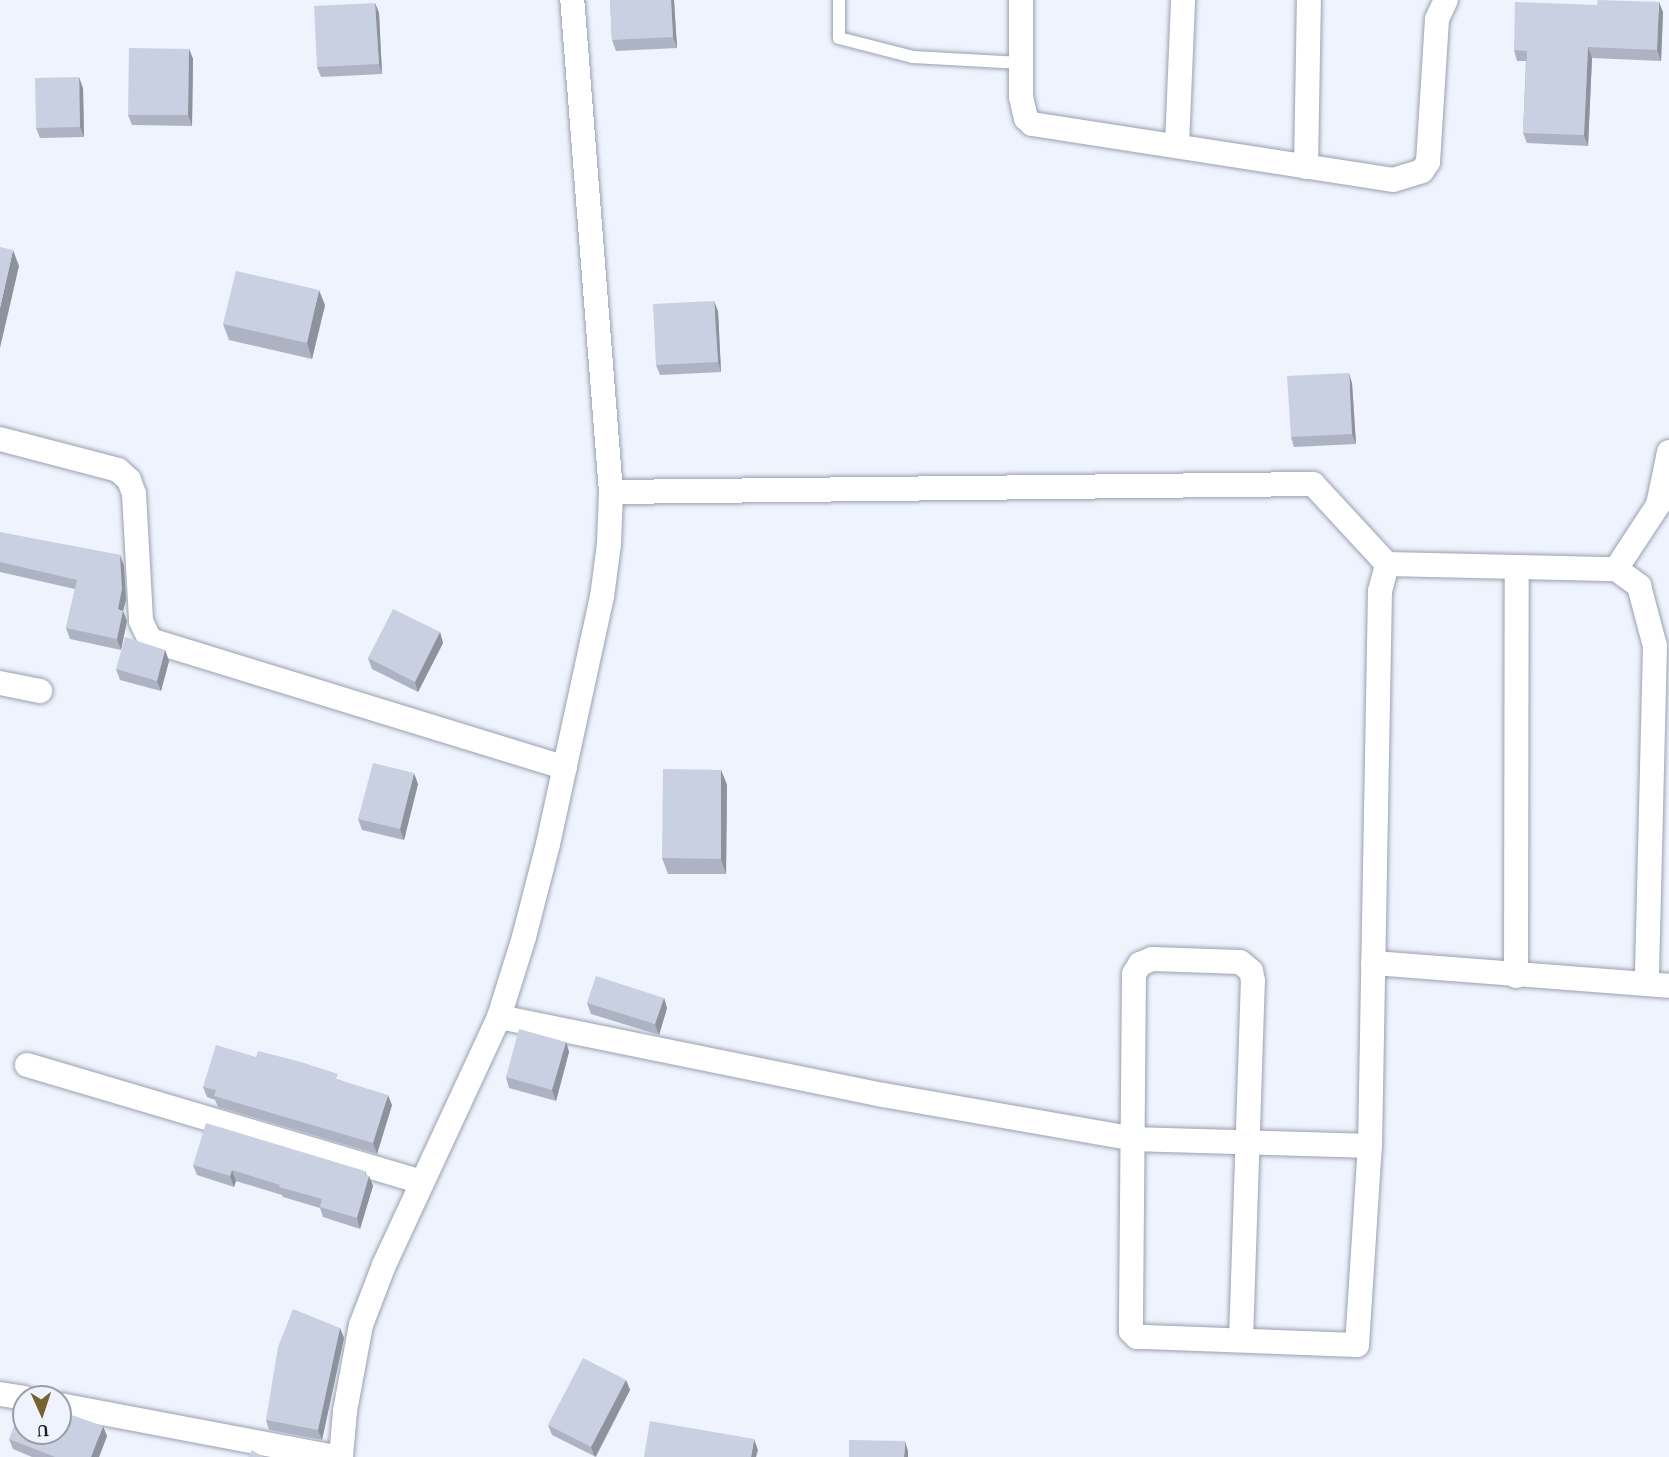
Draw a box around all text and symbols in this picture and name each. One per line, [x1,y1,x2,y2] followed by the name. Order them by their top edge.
[12,1385,72,1445] north arrow
[37,1420,49,1442] text: U

